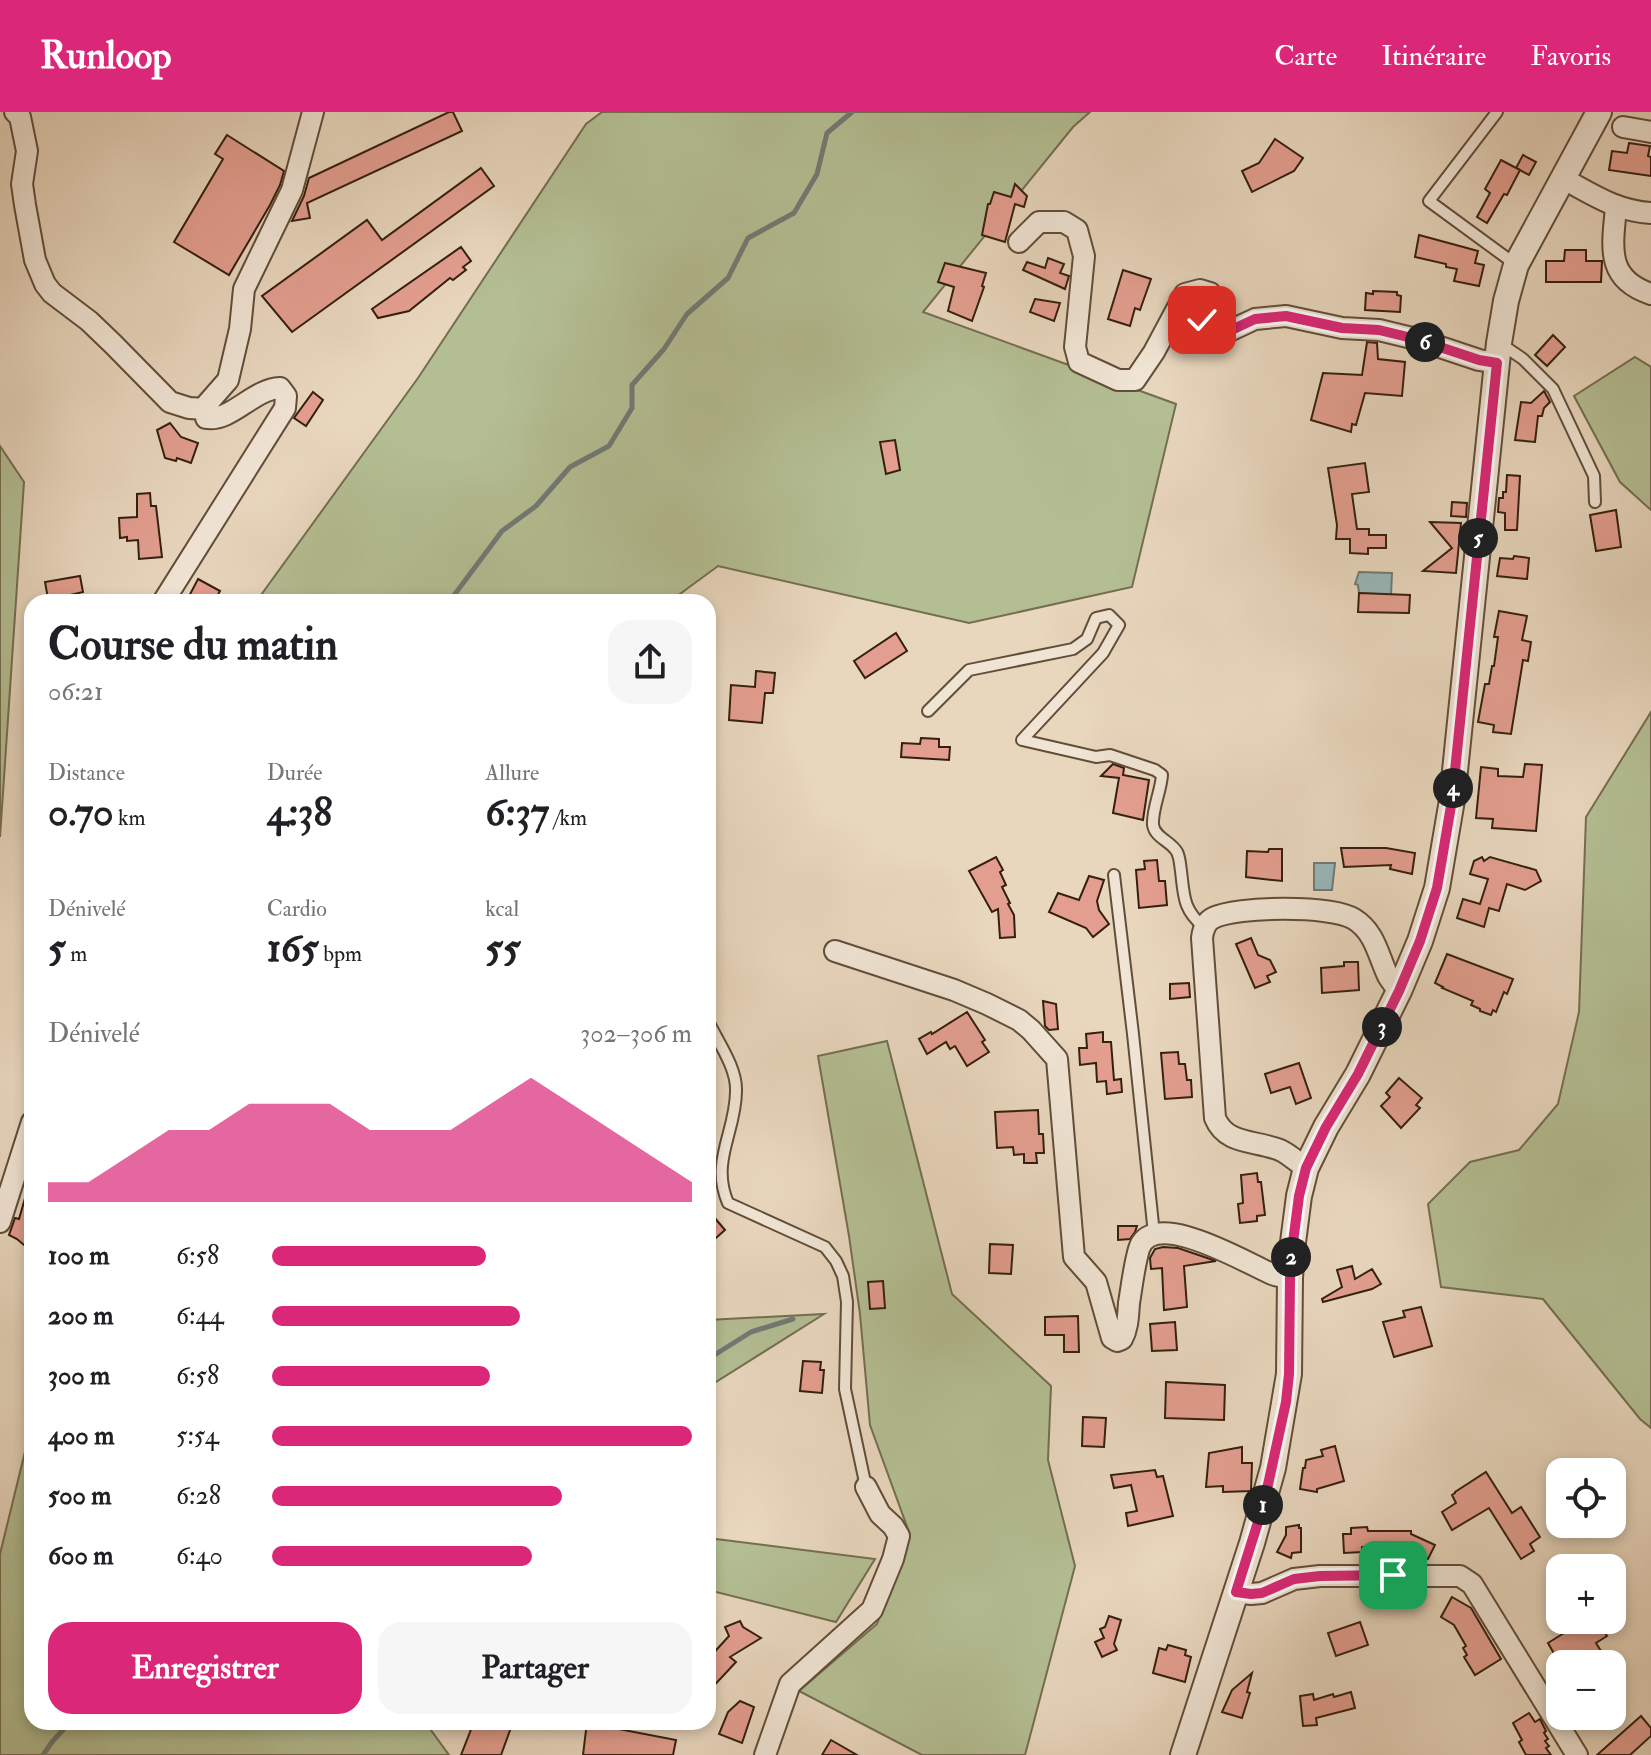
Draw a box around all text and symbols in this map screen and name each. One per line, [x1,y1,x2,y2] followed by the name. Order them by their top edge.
[40,32,171,80] text: Runloop
[1274,39,1337,74] text: Carte
[1381,39,1486,74] text: Itinéraire
[1530,39,1611,74] text: Favoris
[1168,286,1236,354] pin
[1180,298,1224,342] icon: check
[1405,322,1445,362] pin: 6
[1419,328,1431,356] text: 6
[1458,518,1498,558] pin: 5
[1473,524,1483,552] text: 5
[48,618,338,673] text: Course du matin
[608,620,692,704] button: share
[48,676,103,708] text: 06:21
[48,759,125,787] text: Distance
[267,759,322,787] text: Durée
[485,759,539,787] text: Allure
[1433,768,1473,808] pin: 4
[1447,774,1459,802] text: 4
[48,787,113,838] text: 0.70
[267,787,332,838] text: 4:38
[485,787,549,838] text: 6:37
[113,804,146,832] text: km
[549,804,587,832] text: /km
[48,895,125,923] text: Dénivelé
[267,895,327,923] text: Cardio
[485,895,519,923] text: kcal
[48,923,66,974] text: 5
[267,923,319,974] text: 165
[485,923,520,974] text: 55
[66,940,87,968] text: m
[319,940,362,968] text: bpm
[1362,1007,1402,1047] pin: 3
[1378,1013,1386,1041] text: 3
[48,1018,140,1050] text: Dénivelé
[580,1018,692,1050] text: 302–306 m
[1271,1237,1311,1277] pin: 2
[48,1240,109,1272] text: 100 m
[176,1240,219,1272] text: 6:58
[1285,1243,1297,1271] text: 2
[48,1300,113,1332] text: 200 m
[176,1300,224,1332] text: 6:44
[48,1360,110,1392] text: 300 m
[176,1360,219,1392] text: 6:58
[48,1420,114,1452] text: 400 m
[176,1420,219,1452] text: 5:54
[1546,1458,1626,1730] map controls
[1546,1458,1626,1538] button: locate
[48,1480,112,1512] text: 500 m
[176,1480,221,1512] text: 6:28
[1243,1485,1283,1525] pin: 1
[1259,1491,1267,1519] text: 1
[48,1540,113,1572] text: 600 m
[176,1540,223,1572] text: 6:40
[1359,1541,1427,1609] pin
[1371,1553,1415,1597] icon: arrive
[1546,1554,1626,1634] button: +
[48,1622,362,1714] button: Enregistrer
[378,1622,692,1714] button: Partager
[1546,1650,1626,1730] button: −

